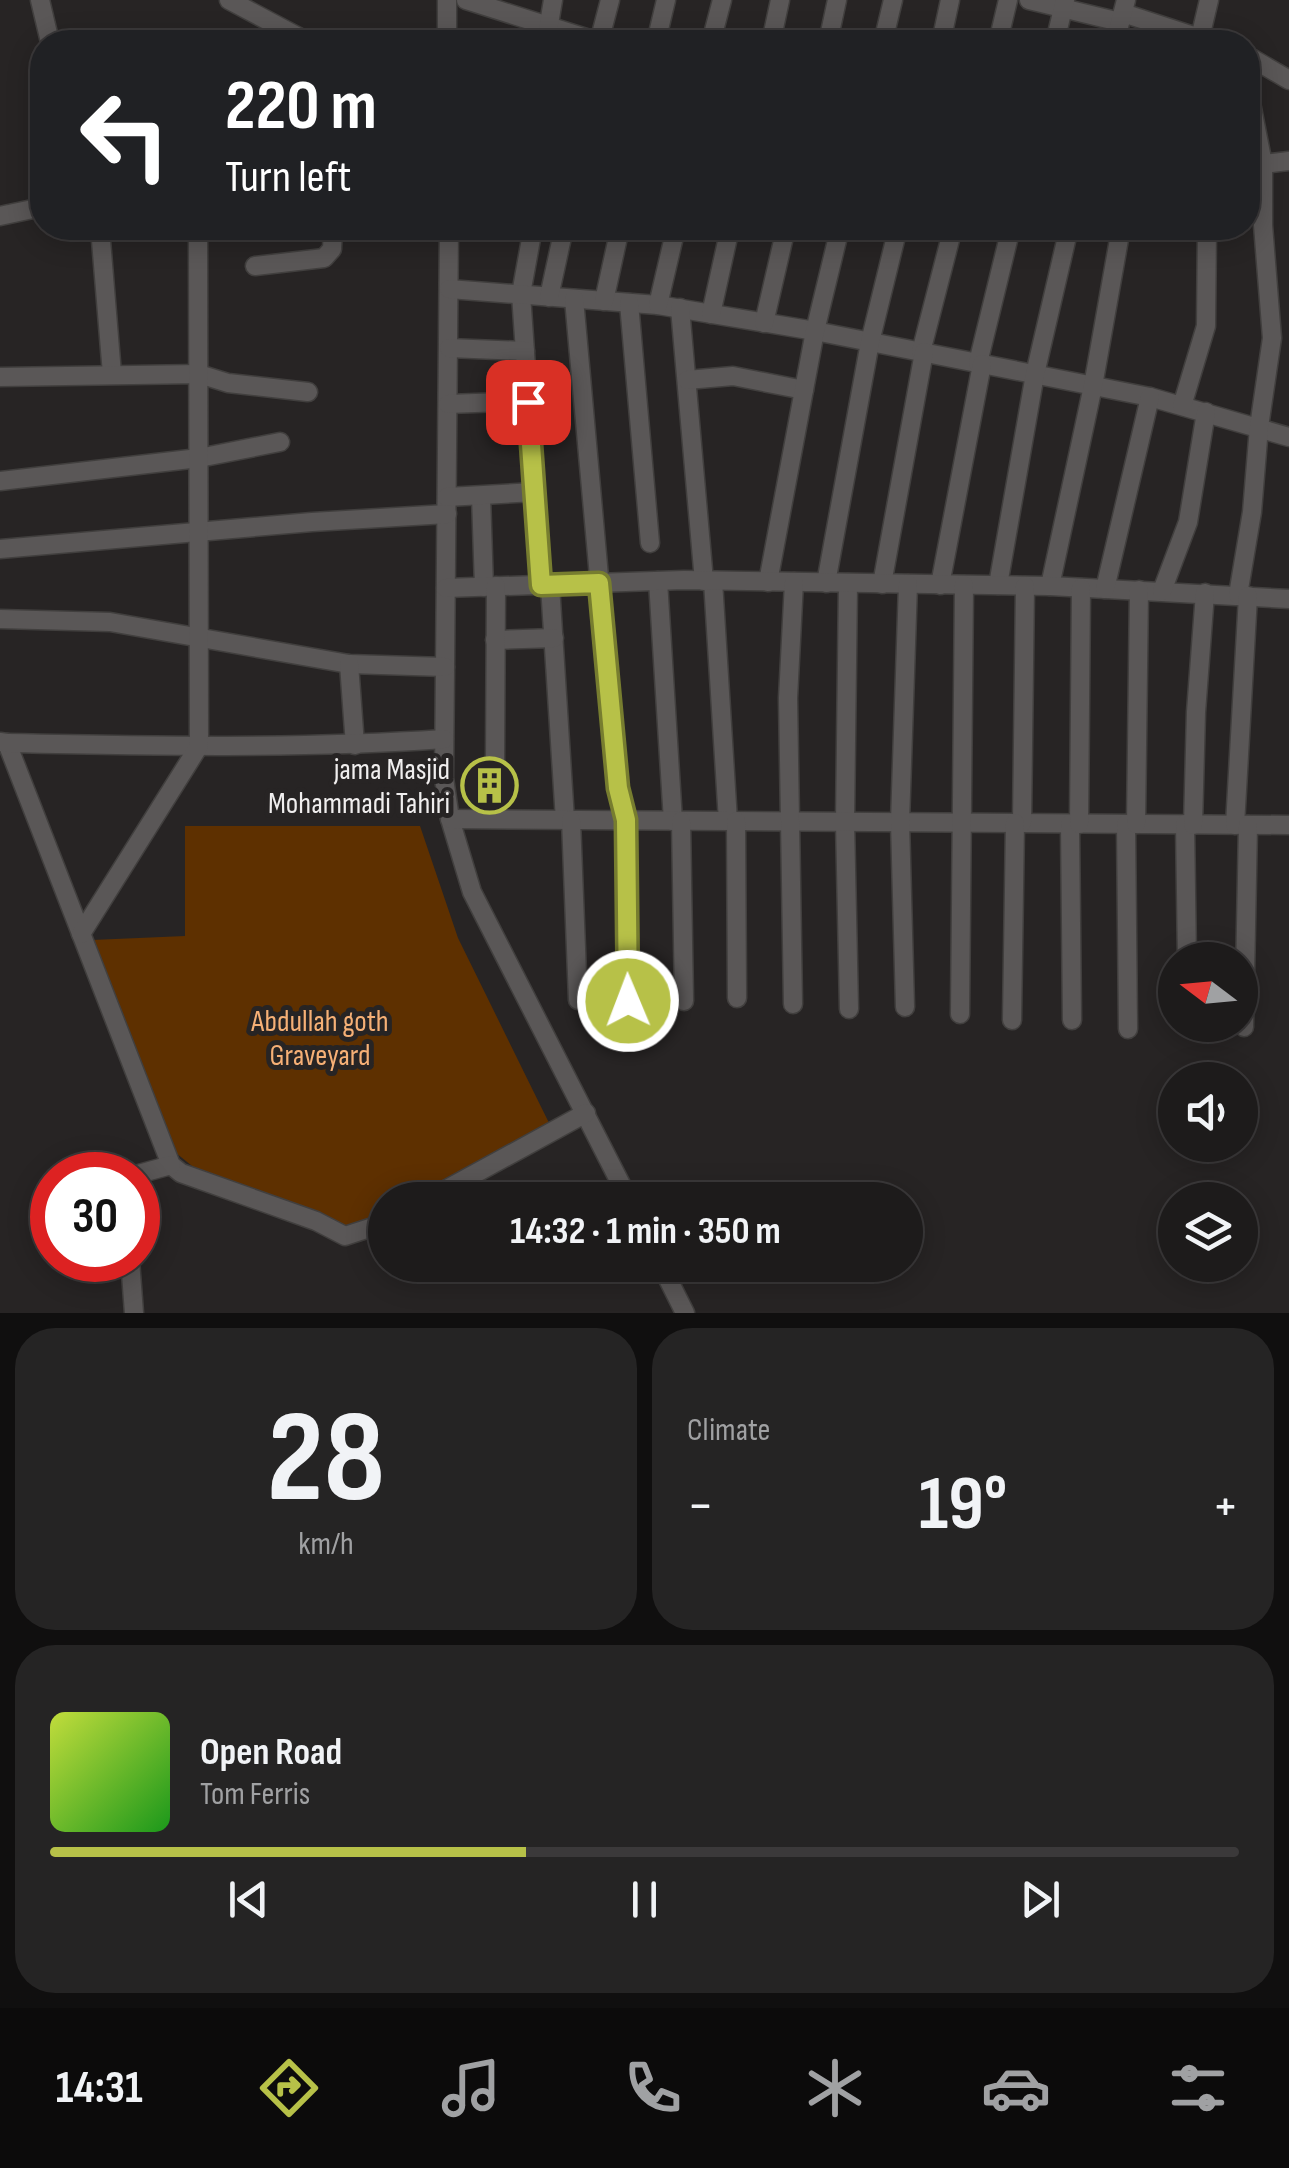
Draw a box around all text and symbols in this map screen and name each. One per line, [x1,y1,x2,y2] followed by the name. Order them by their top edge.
[225,65,377,149] text: 220 m
[60,70,190,200] icon: left
[225,150,351,205] text: Turn left
[486,360,571,445] pin
[501,375,556,430] icon: arrive
[268,752,450,822] place label: jama Masjid Mohammadi Tahiri
[459,756,519,816] building icon: jama Masjid Mohammadi Tahiri
[1158,942,1258,1042] north arrow
[1158,942,1258,1282] map controls
[576,949,680,1053] position arrow
[250,1004,389,1074] park label: Abdullah goth Graveyard
[1158,1062,1258,1162] button: sound
[30,1152,160,1282] speed limit sign: 30
[1158,1182,1258,1282] button: layers
[510,1209,781,1254] text: 14:32 · 1 min · 350 m
[267,1382,385,1538] text: 28
[687,1411,770,1450] text: Climate
[919,1460,1007,1551] text: 19°
[687,1473,714,1540] text: −
[1212,1473,1239,1540] text: +
[298,1525,354,1564] text: km/h
[200,1730,342,1775] text: Open Road
[200,1775,310,1814] text: Tom Ferris
[221,1872,276,1927] icon: previous
[617,1872,672,1927] icon: pause
[1013,1872,1068,1927] icon: next
[254,2053,324,2123] icon: directions
[436,2053,506,2123] icon: music
[618,2053,688,2123] icon: phone
[800,2053,870,2123] icon: climate
[981,2053,1051,2123] icon: car
[1163,2053,1233,2123] icon: filters
[56,2061,143,2116] text: 14:31

